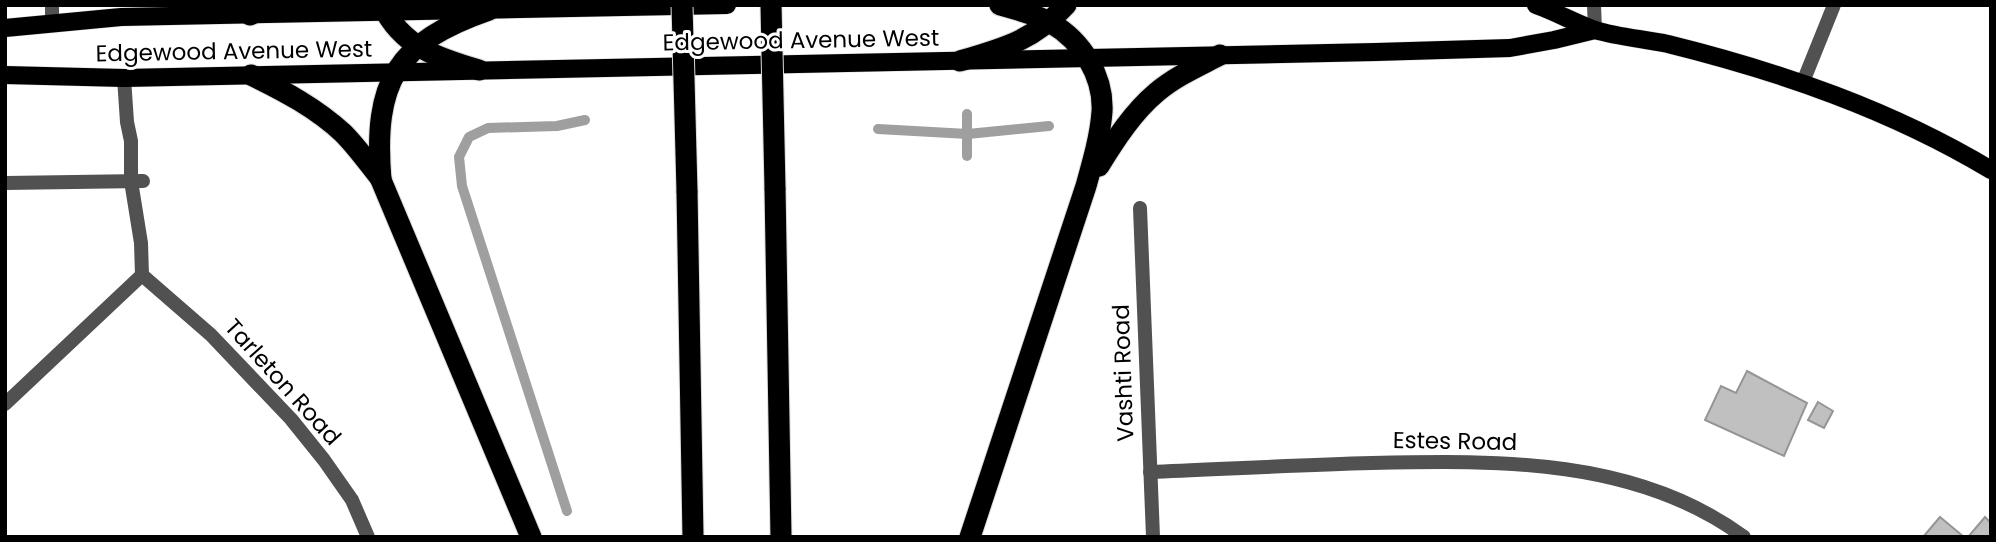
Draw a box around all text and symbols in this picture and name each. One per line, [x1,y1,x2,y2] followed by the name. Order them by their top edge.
[662,22,940,58] street label: Edgewood Avenue West
[95,33,373,69] street label: Edgewood Avenue West
[1105,304,1141,442] street label: Vashti Road
[217,312,349,452] street label: Tarleton Road
[1393,424,1517,458] street label: Estes Road

